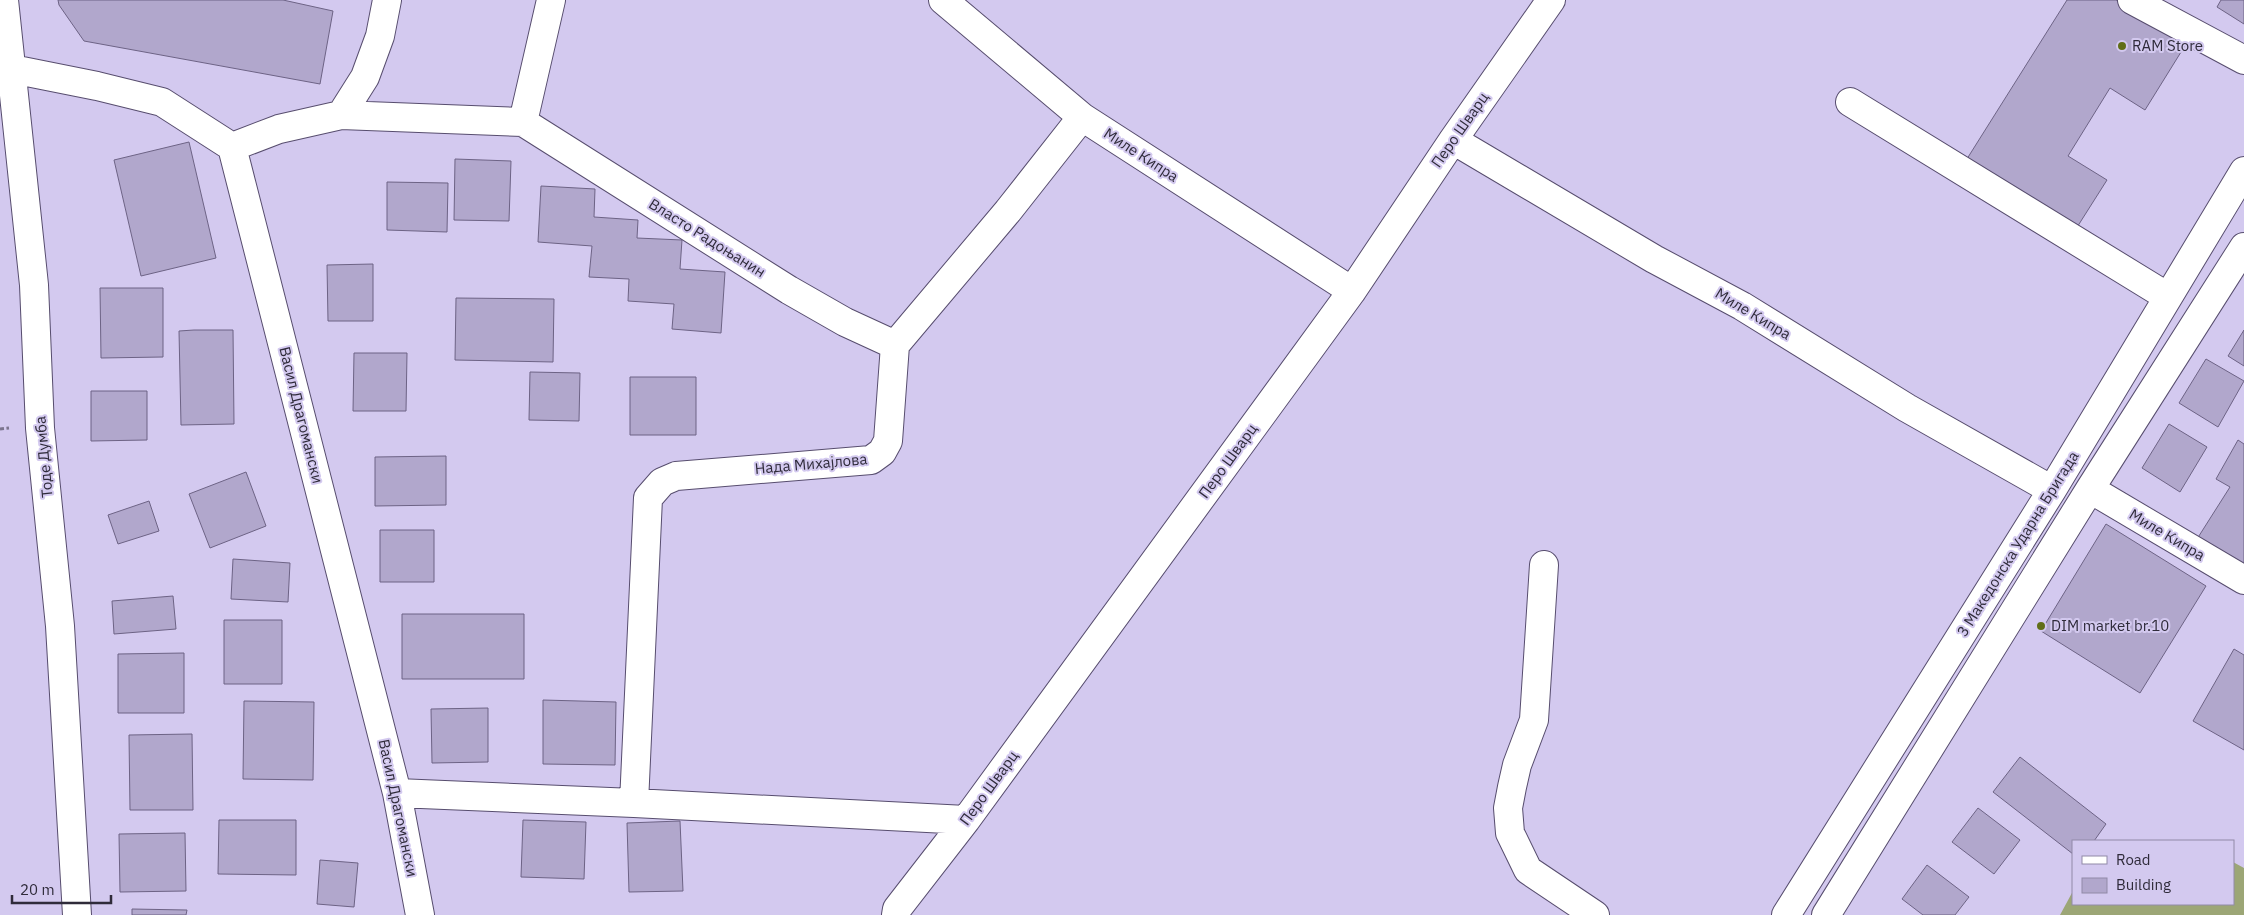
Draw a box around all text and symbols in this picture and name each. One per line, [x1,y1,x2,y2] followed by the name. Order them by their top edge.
[2132,36,2203,55] place label: RAM Store
[2116,40,2128,52] marker: RAM Store
[1427,88,1493,171] street label: Перо Шварц
[1100,123,1182,186] street label: Миле Кипра
[645,194,769,281] street label: Власто Радоњанин
[1712,283,1795,344] street label: Миле Кипра
[275,345,328,485] street label: Васил Драгомански
[30,415,57,499] street label: Тоде Думба
[1194,420,1261,502] street label: Перо Шварц
[1953,448,2083,640] street label: 3 Македонска Ударна Бригада
[754,449,868,478] street label: Нада Михајлова
[2126,504,2209,565] street label: Миле Кипра
[2051,616,2169,635] place label: DIM market br.10
[2035,620,2047,632] marker: DIM market br.10
[375,737,422,878] street label: Васил Драгомански
[955,747,1022,829] street label: Перо Шварц
[2072,840,2234,905] legend
[2116,850,2151,869] text: Road
[12,872,111,904] scale bar
[2116,875,2171,894] text: Building
[20,880,55,899] text: 20 m

